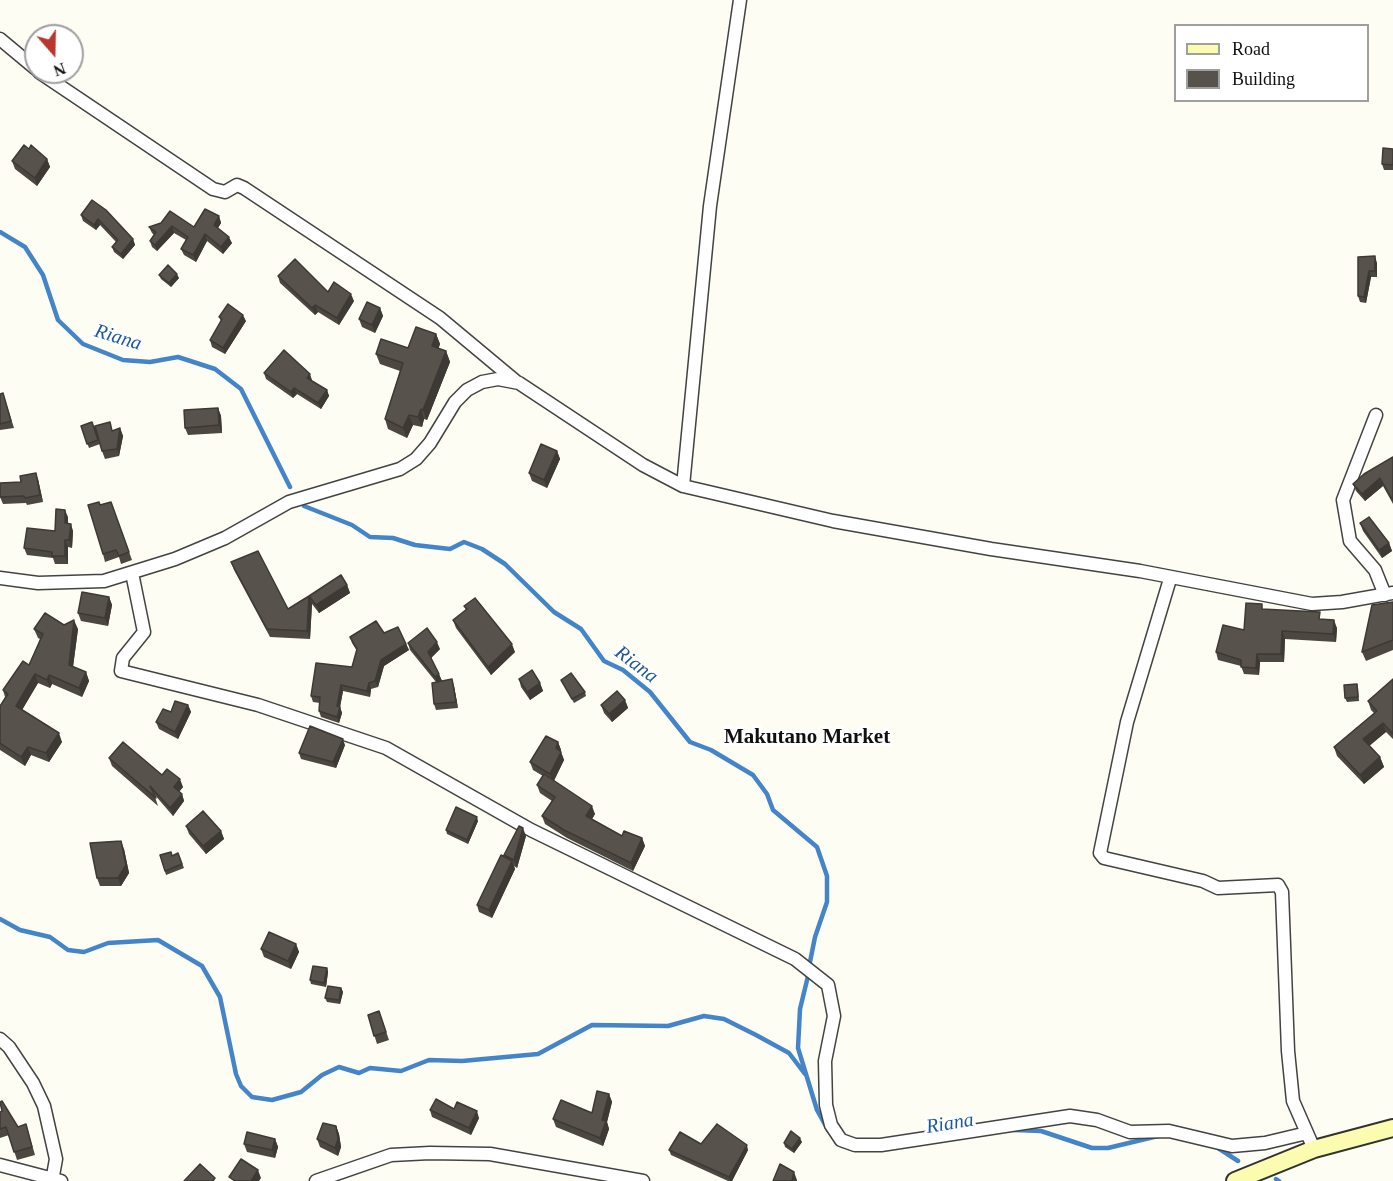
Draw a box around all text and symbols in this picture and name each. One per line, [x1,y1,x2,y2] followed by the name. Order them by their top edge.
[24,24,84,84] north arrow
[1174,24,1369,102] legend
[1232,39,1270,59] text: Road
[51,60,68,79] text: N
[1232,69,1295,89] text: Building
[92,320,144,356] water label: Riana
[610,641,662,689] water label: Riana
[724,725,890,751] district label: Makutano Market
[925,1108,975,1140] water label: Riana

